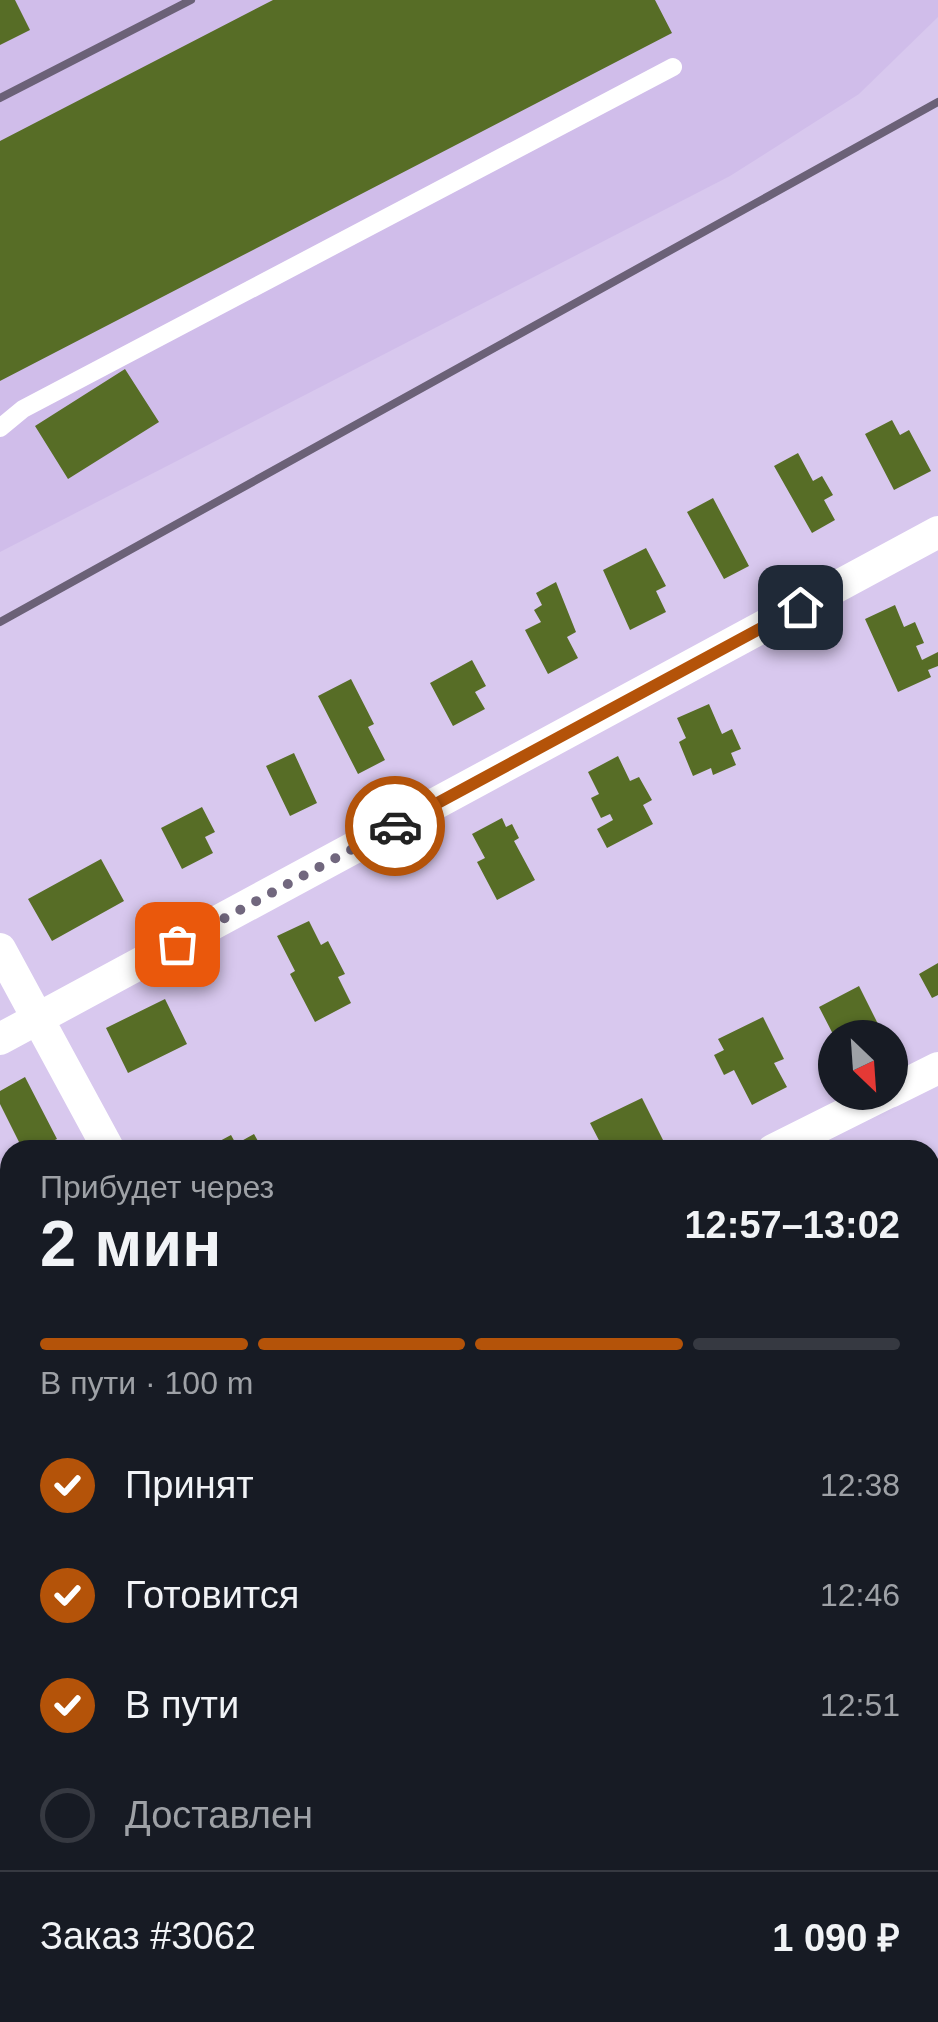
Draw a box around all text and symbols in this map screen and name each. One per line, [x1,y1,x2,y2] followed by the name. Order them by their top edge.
[758,565,843,650] pin
[773,580,828,635] icon: home
[345,776,445,876] courier
[368,799,423,854] icon: car
[135,902,220,987] pin
[150,917,205,972] icon: bag
[818,1020,908,1110] north arrow
[818,1020,908,1110] map controls
[40,1169,274,1205] text: Прибудет через
[684,1204,900,1246] text: 12:57–13:02
[40,1207,222,1280] text: 2 мин
[40,1365,253,1401] text: В пути · 100 m
[40,1458,95,1513] icon: check
[125,1464,254,1506] text: Принят
[820,1467,900,1503] text: 12:38
[40,1568,95,1623] icon: check
[125,1574,299,1616] text: Готовится
[820,1577,900,1613] text: 12:46
[40,1678,95,1733] icon: check
[125,1684,239,1726] text: В пути
[820,1687,900,1723] text: 12:51
[125,1794,313,1836] text: Доставлен
[40,1915,256,1957] text: Заказ #3062
[772,1917,900,1959] text: 1 090 ₽

